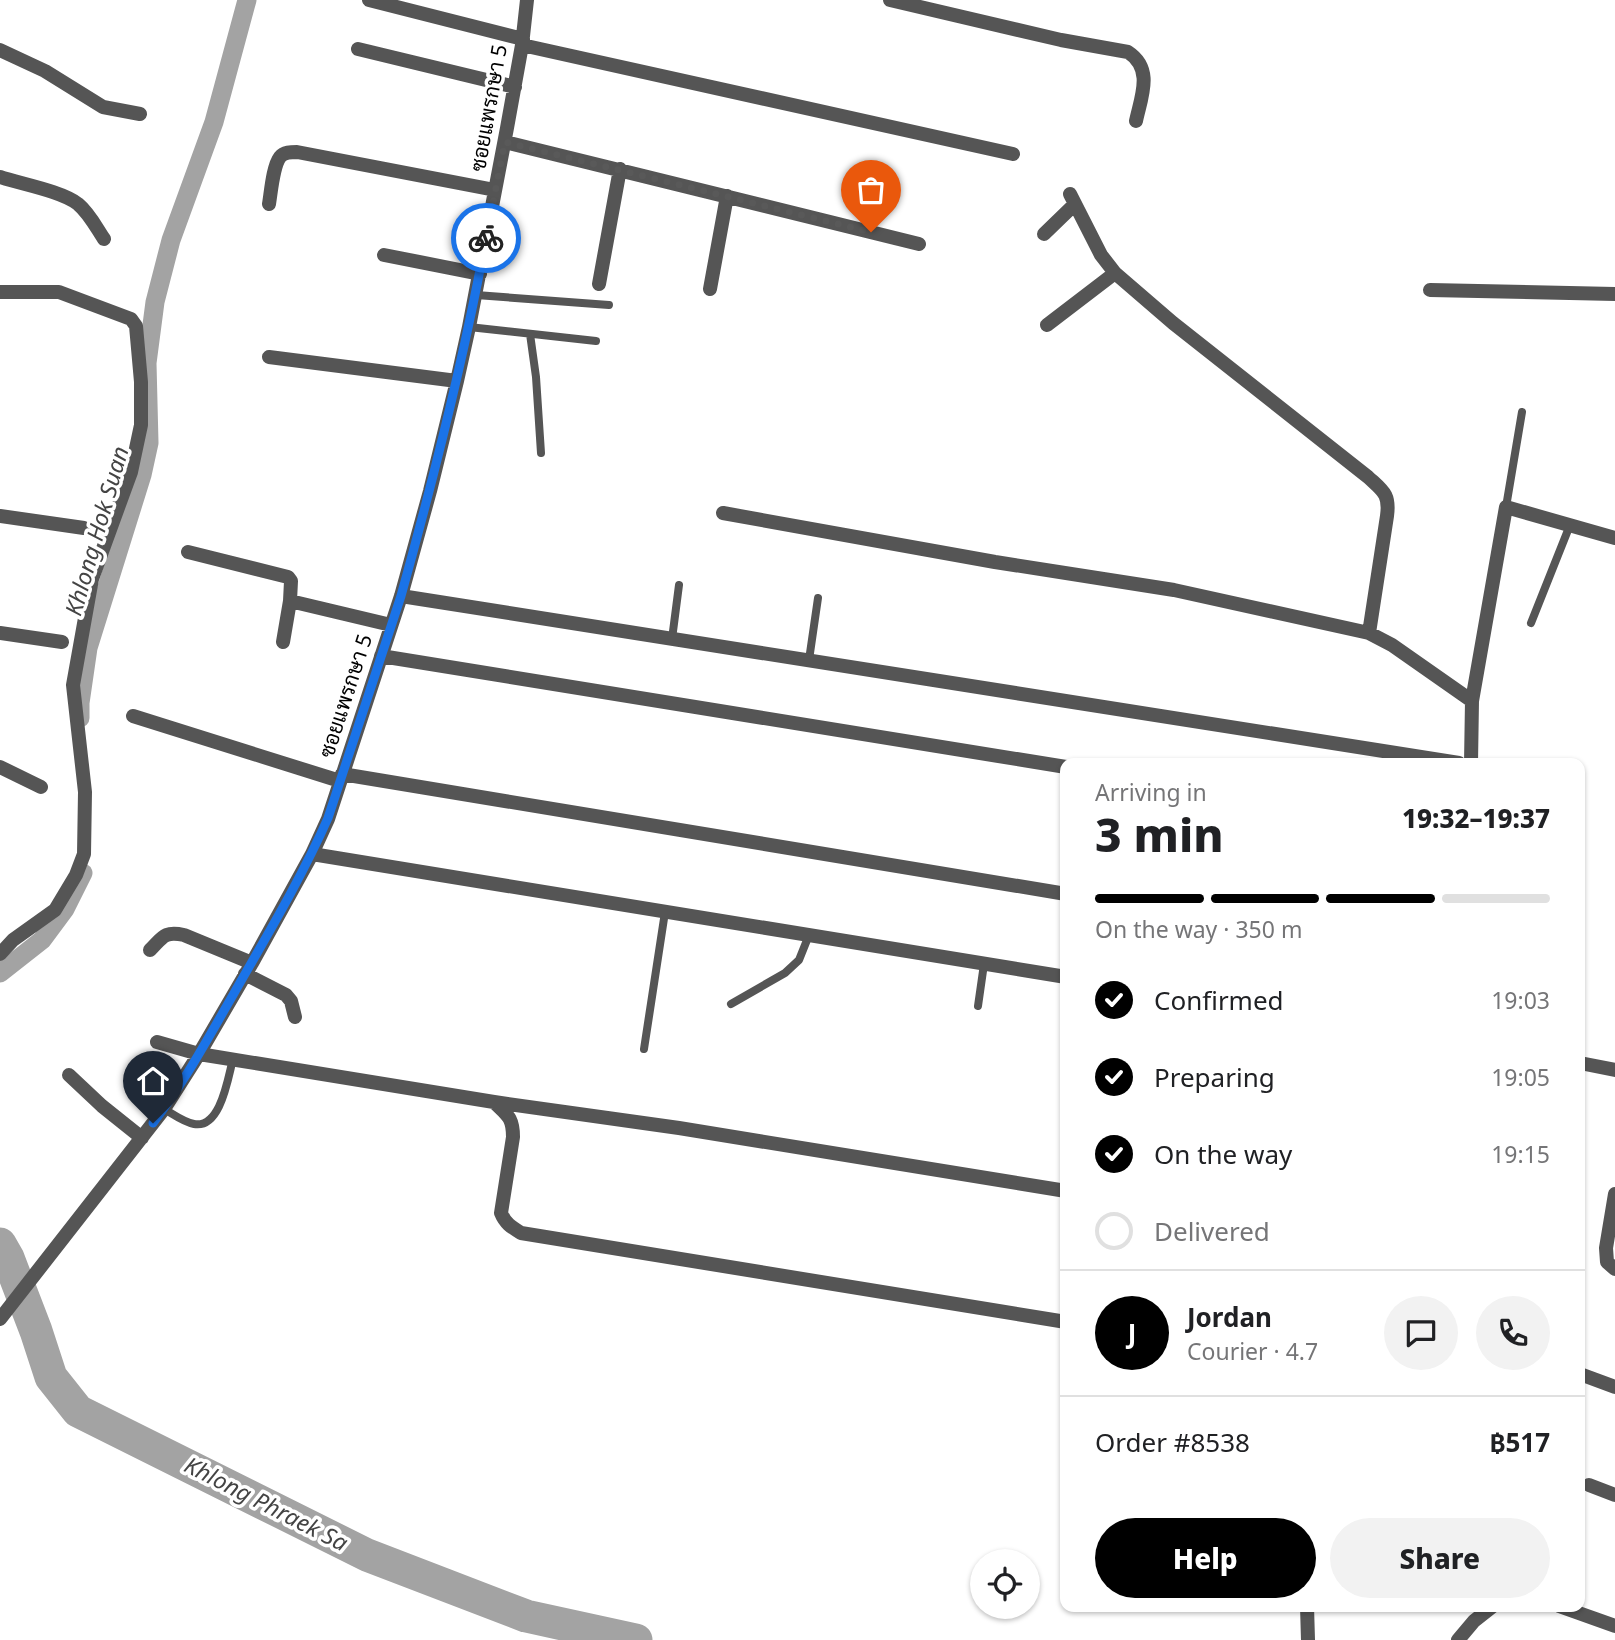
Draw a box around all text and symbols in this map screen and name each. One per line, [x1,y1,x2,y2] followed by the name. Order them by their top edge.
[463,42,513,174] street label: ซอยแพรกษา 5
[841,160,901,232] pin
[852,171,890,209] icon: bag
[451,203,521,273] courier
[467,219,505,257] icon: bike
[57,442,136,619] water label: Khlong Hok Suan
[312,630,378,761] street label: ซอยแพรกษา 5
[1095,776,1207,808] text: Arriving in
[1402,800,1550,836] text: 19:32–19:37
[1095,803,1224,865] text: 3 min
[1095,913,1302,945] text: On the way · 350 m
[1095,981,1133,1019] icon: check
[1154,982,1284,1018] text: Confirmed
[1491,984,1550,1016] text: 19:03
[123,1051,183,1123] pin
[1095,1058,1133,1096] icon: check
[1154,1059,1275,1095] text: Preparing
[1491,1061,1550,1093] text: 19:05
[134,1062,172,1100] icon: home
[1095,1135,1133,1173] icon: check
[1154,1136,1292,1172] text: On the way
[1491,1138,1550,1170] text: 19:15
[1154,1213,1270,1249] text: Delivered
[1384,1296,1458,1370] button: chat
[1476,1296,1550,1370] button: phone
[1187,1299,1272,1335] text: Jordan
[1128,1315,1136,1351] text: J
[1187,1335,1318,1367] text: Courier · 4.7
[1095,1424,1250,1460] text: Order #8538
[1490,1424,1550,1460] text: ฿517
[179,1448,354,1558] water label: Khlong Phraek Sa
[1095,1518,1316,1598] button: Help
[1330,1518,1550,1598] button: Share
[970,1549,1040,1619] map controls
[970,1549,1040,1619] button: locate

